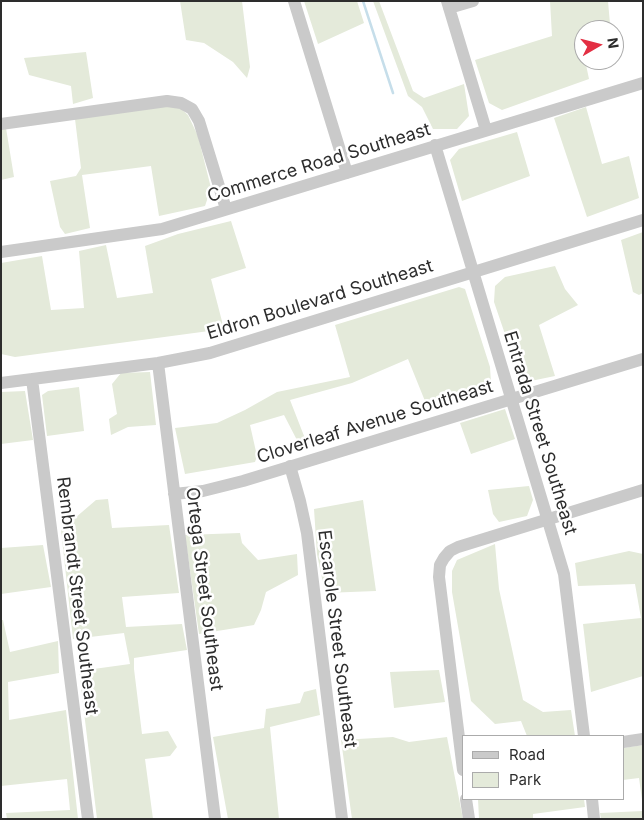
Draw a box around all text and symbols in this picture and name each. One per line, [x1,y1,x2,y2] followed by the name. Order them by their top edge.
[574,20,624,70] north arrow
[604,37,623,49] text: N
[205,119,433,207] street label: Commerce Road Southeast
[204,255,436,345] street label: Eldron Boulevard Southeast
[499,328,581,538] street label: Entrada Street Southeast
[254,376,496,468] street label: Cloverleaf Avenue Southeast
[52,476,102,716] street label: Rembrandt Street Southeast
[181,486,227,692] street label: Ortega Street Southeast
[313,529,361,749] street label: Escarole Street Southeast
[462,735,624,800] legend
[509,745,545,764] text: Road
[509,770,541,789] text: Park

